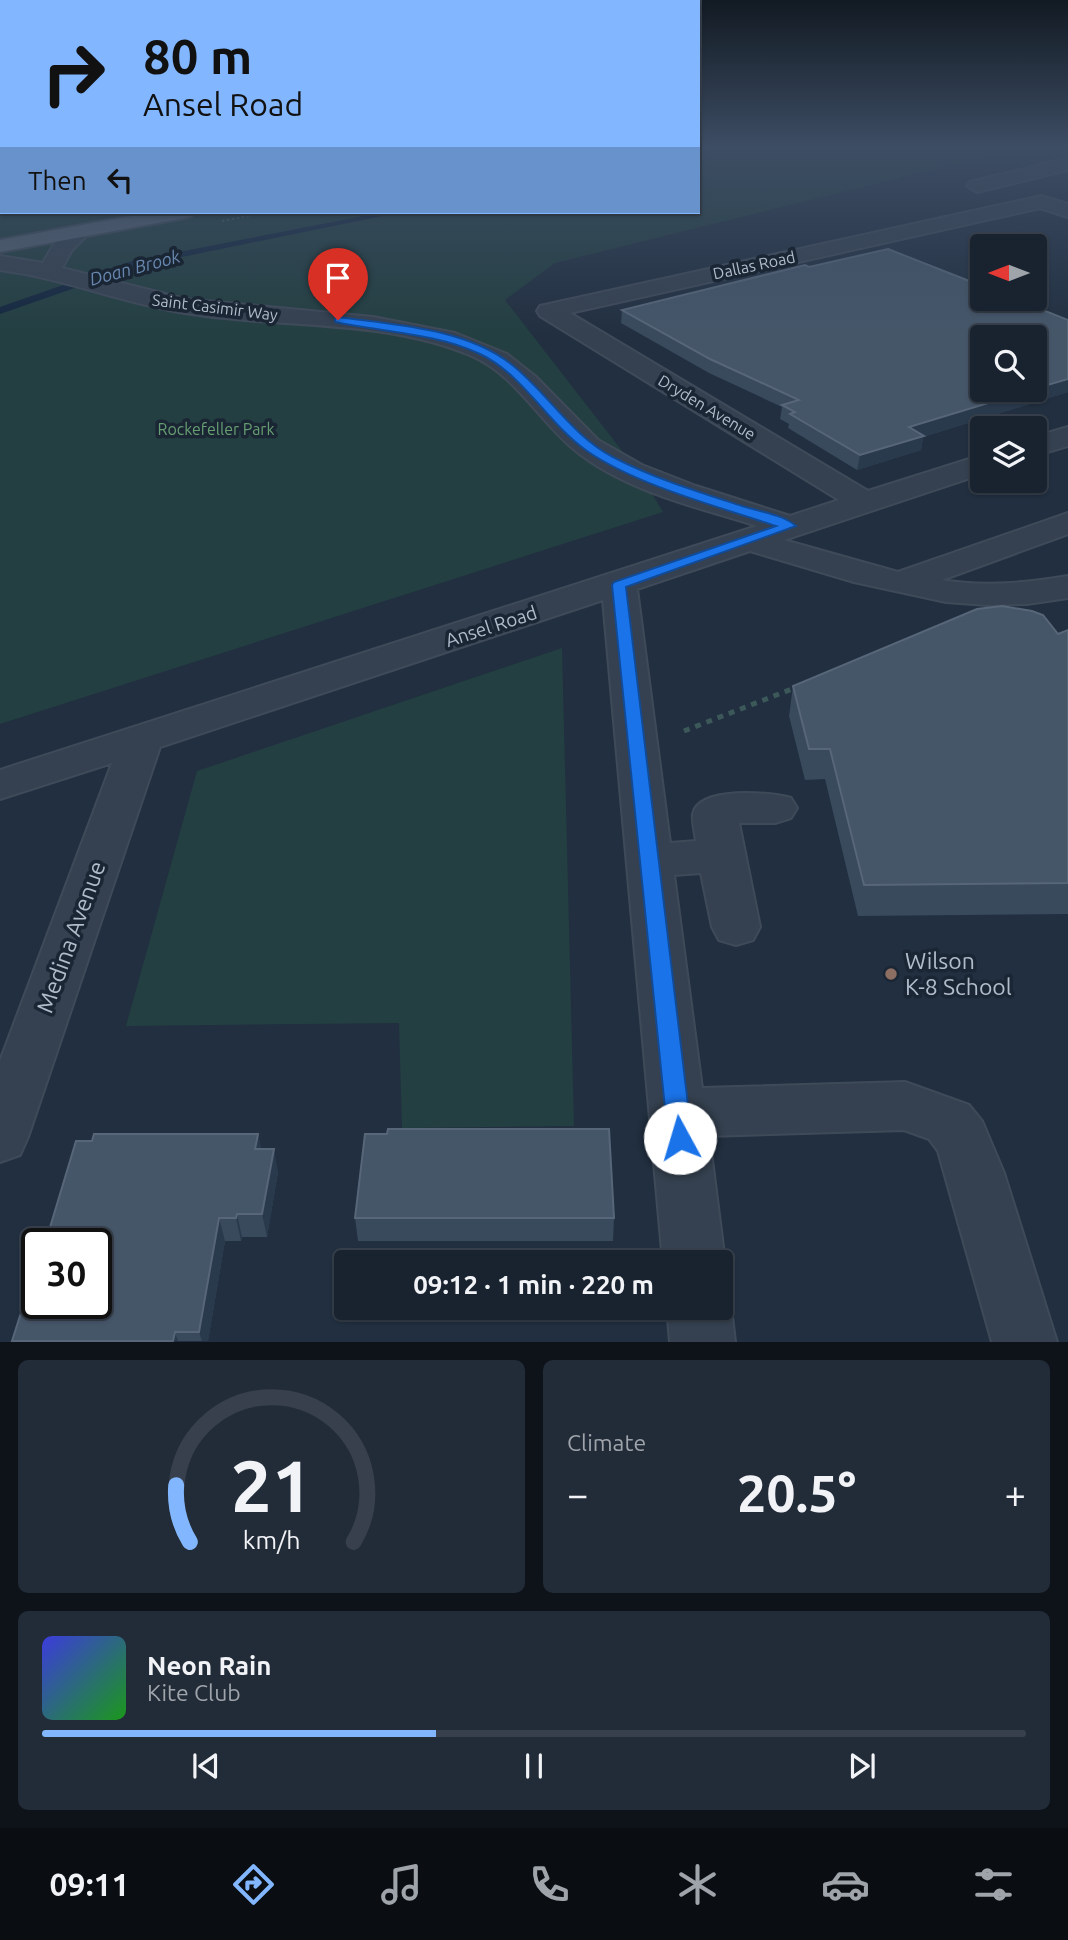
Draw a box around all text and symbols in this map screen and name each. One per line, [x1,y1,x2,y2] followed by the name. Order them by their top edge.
[28,28,119,119] icon: right
[143,28,252,83] text: 80 m
[143,86,303,122] text: Ansel Road
[101,161,139,199] icon: left
[28,166,87,195] text: Then
[970,234,1046,312] north arrow
[970,234,1047,493] map controls
[87,245,183,289] water label: Doan Brook
[308,248,368,320] pin
[711,248,797,282] street label: Dallas Road
[319,259,357,297] icon: arrive
[151,290,279,324] street label: Saint Casimir Way
[970,325,1047,402] button: search
[655,371,759,443] street label: Dryden Avenue
[970,416,1047,493] button: layers
[157,420,275,438] park label: Rockefeller Park
[442,601,540,651] street label: Ansel Road
[32,858,110,1016] street label: Medina Avenue
[905,948,1012,999] place label: Wilson K-8 School
[883,966,899,982] marker: Wilson K-8 School
[643,1101,717,1175] position arrow
[21,1228,112,1319] speed limit sign: 30
[413,1270,654,1299] text: 09:12 · 1 min · 220 m
[567,1430,646,1455] text: Climate
[230,1445,313,1527] text: 21
[737,1464,856,1522] text: 20.5°
[567,1473,588,1515] text: −
[1005,1473,1026,1515] text: +
[243,1526,300,1554] text: km/h
[147,1651,272,1680] text: Neon Rain
[147,1680,241,1705] text: Kite Club
[187,1747,225,1785] icon: previous
[515,1747,553,1785] icon: pause
[843,1747,881,1785] icon: next
[229,1860,278,1909] icon: directions
[377,1860,426,1909] icon: music
[525,1860,574,1909] icon: phone
[673,1860,722,1909] icon: climate
[821,1860,870,1909] icon: car
[969,1860,1018,1909] icon: filters
[50,1866,130,1902] text: 09:11

